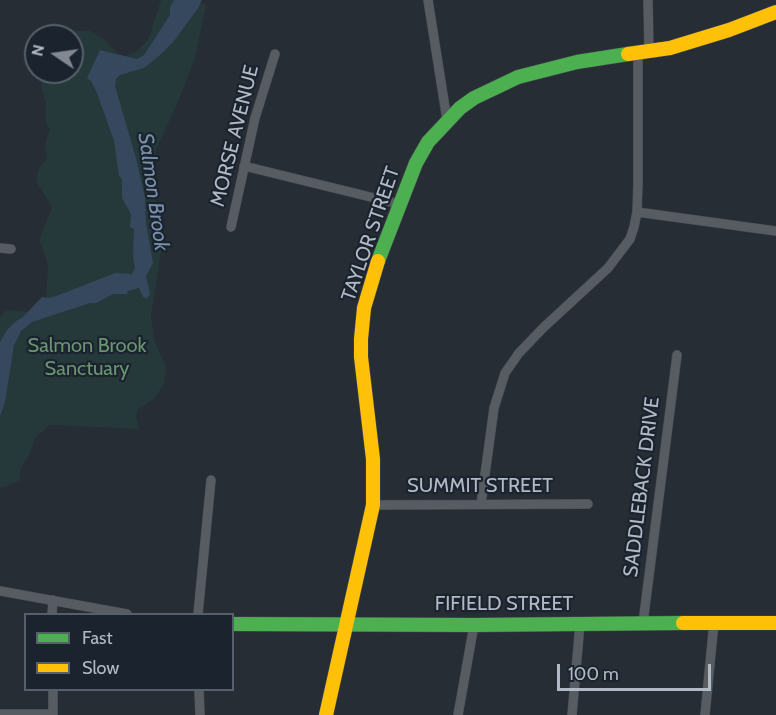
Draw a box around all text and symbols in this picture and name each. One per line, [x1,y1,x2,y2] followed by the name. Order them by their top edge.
[24,24,84,84] north arrow
[27,43,48,58] text: N
[206,63,264,209] street label: MORSE AVENUE
[132,131,174,253] water label: Salmon Brook
[337,164,405,304] street label: TAYLOR STREET
[27,334,147,381] park label: Salmon Brook Sanctuary
[619,396,665,578] street label: SADDLEBACK DRIVE
[407,474,553,498] street label: SUMMIT STREET
[435,592,573,616] street label: FIFIELD STREET
[24,613,234,691] legend
[82,627,113,649] text: Fast
[560,652,714,690] scale bar
[82,657,119,679] text: Slow
[568,663,619,685] text: 100 m

